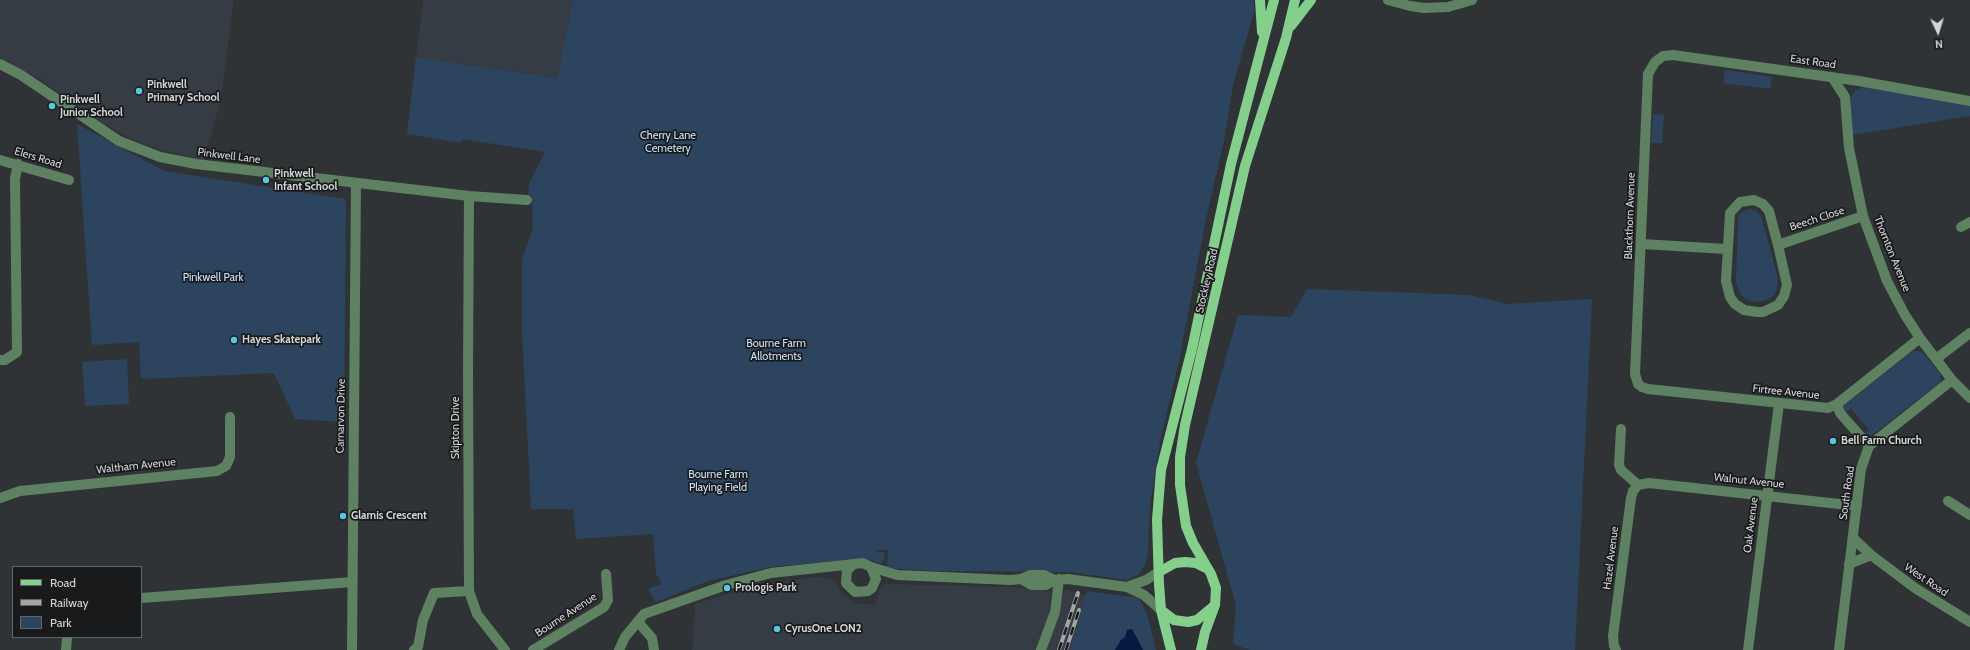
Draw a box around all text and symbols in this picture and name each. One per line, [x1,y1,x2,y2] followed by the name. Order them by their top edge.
[1918,12,1958,52] north arrow
[1934,37,1943,51] text: N
[1789,52,1837,72] street label: East Road
[147,78,220,104] place label: Pinkwell Primary School
[134,86,144,96] marker: Pinkwell Primary School
[60,93,123,119] place label: Pinkwell Junior School
[47,101,57,111] marker: Pinkwell Junior School
[640,129,696,155] park label: Cherry Lane Cemetery
[13,145,63,171] street label: Elers Road
[197,146,261,166] street label: Pinkwell Lane
[274,167,337,193] place label: Pinkwell Infant School
[1622,172,1638,260] street label: Blackthorn Avenue
[261,175,271,185] marker: Pinkwell Infant School
[1788,204,1846,234] street label: Beech Close
[1871,214,1913,294] street label: Thornton Avenue
[1193,247,1221,315] street label: Stockley Road
[183,271,243,285] park label: Pinkwell Park
[242,333,321,347] place label: Hayes Skatepark
[229,335,239,345] marker: Hayes Skatepark
[746,337,806,363] park label: Bourne Farm Allotments
[334,378,348,454] street label: Carnarvon Drive
[1752,382,1820,402] street label: Firtree Avenue
[449,397,463,459] street label: Skipton Drive
[1841,434,1922,448] place label: Bell Farm Church
[1828,436,1838,446] marker: Bell Farm Church
[96,455,176,477] street label: Waltham Avenue
[1837,465,1857,521] street label: South Road
[688,468,748,494] park label: Bourne Farm Playing Field
[1713,471,1785,491] street label: Walnut Avenue
[1741,496,1761,554] street label: Oak Avenue
[351,509,427,523] place label: Glamis Crescent
[338,511,348,521] marker: Glamis Crescent
[1601,526,1621,590] street label: Hazel Avenue
[1901,560,1951,600] street label: West Road
[12,566,142,638] legend
[50,575,76,590] text: Road
[735,581,797,595] place label: Prologis Park
[722,583,732,593] marker: Prologis Park
[533,590,599,640] street label: Bourne Avenue
[50,595,88,610] text: Railway
[50,615,72,630] text: Park
[785,622,862,636] place label: CyrusOne LON2
[772,624,782,634] marker: CyrusOne LON2

